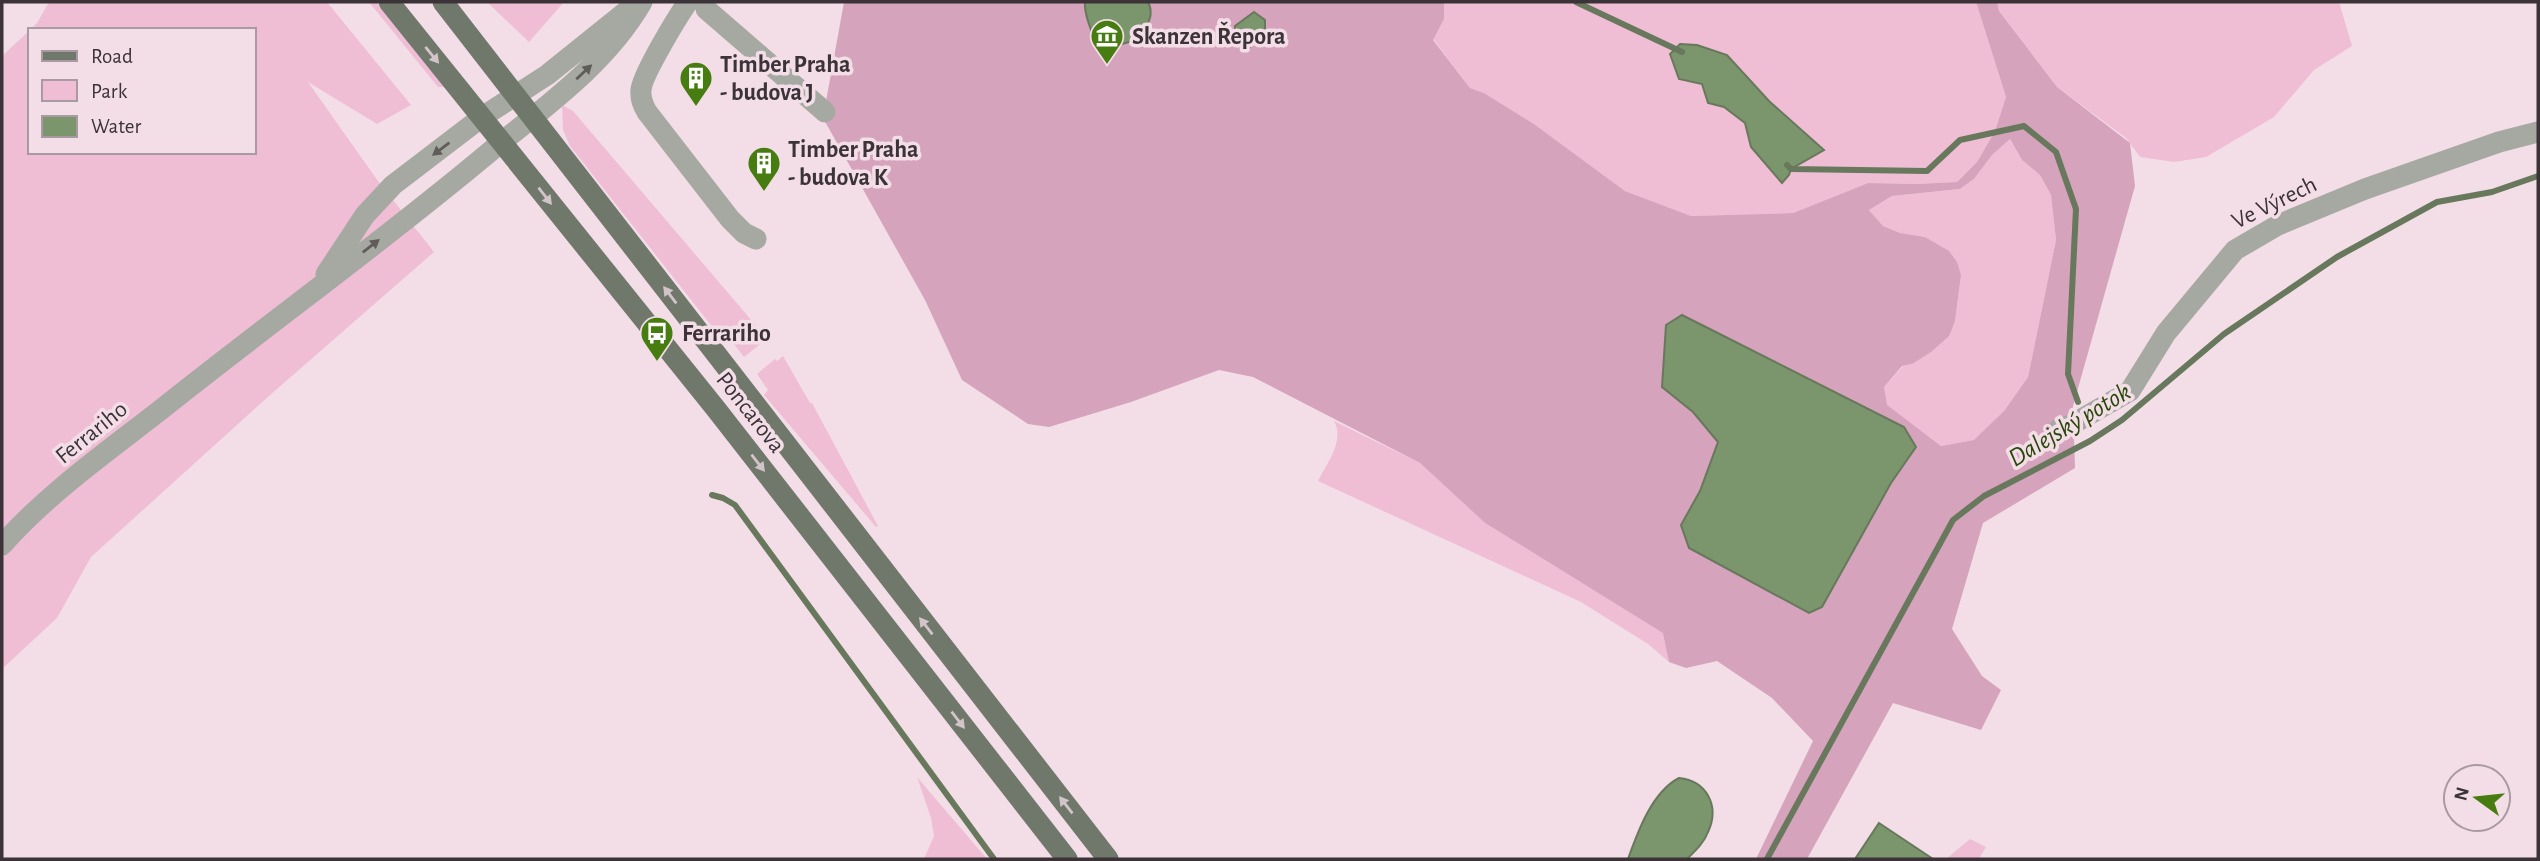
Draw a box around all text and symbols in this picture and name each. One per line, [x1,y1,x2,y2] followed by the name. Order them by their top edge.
[1088,17,1126,66] museum icon: Skanzen Řepora
[1132,21,1286,49] place label: Skanzen Řepora
[28,28,256,154] legend
[425,45,440,63] one-way arrow
[91,46,133,67] text: Road
[720,53,851,105] place label: Timber Praha - budova J
[677,59,715,108] building icon: Timber Praha - budova J
[576,63,593,80] one-way arrow
[91,81,128,102] text: Park
[91,116,141,137] text: Water
[788,138,919,190] place label: Timber Praha - budova K
[432,141,450,156] one-way arrow
[745,144,783,193] building icon: Timber Praha - budova K
[2228,172,2321,234] street label: Ve Výrech
[537,186,552,204] one-way arrow
[363,239,380,254] one-way arrow
[663,285,677,304] one-way arrow
[638,314,676,363] bus stop icon: Ferrariho
[682,322,771,346] place label: Ferrariho
[711,368,789,458] street label: Poncarova
[2004,378,2135,471] water label: Dalejský potok
[51,397,132,469] street label: Ferrariho
[750,454,764,472] one-way arrow
[919,617,933,635] one-way arrow
[951,710,966,728] one-way arrow
[2442,763,2512,833] north arrow
[2451,785,2473,803] text: N
[1058,797,1073,815] one-way arrow

